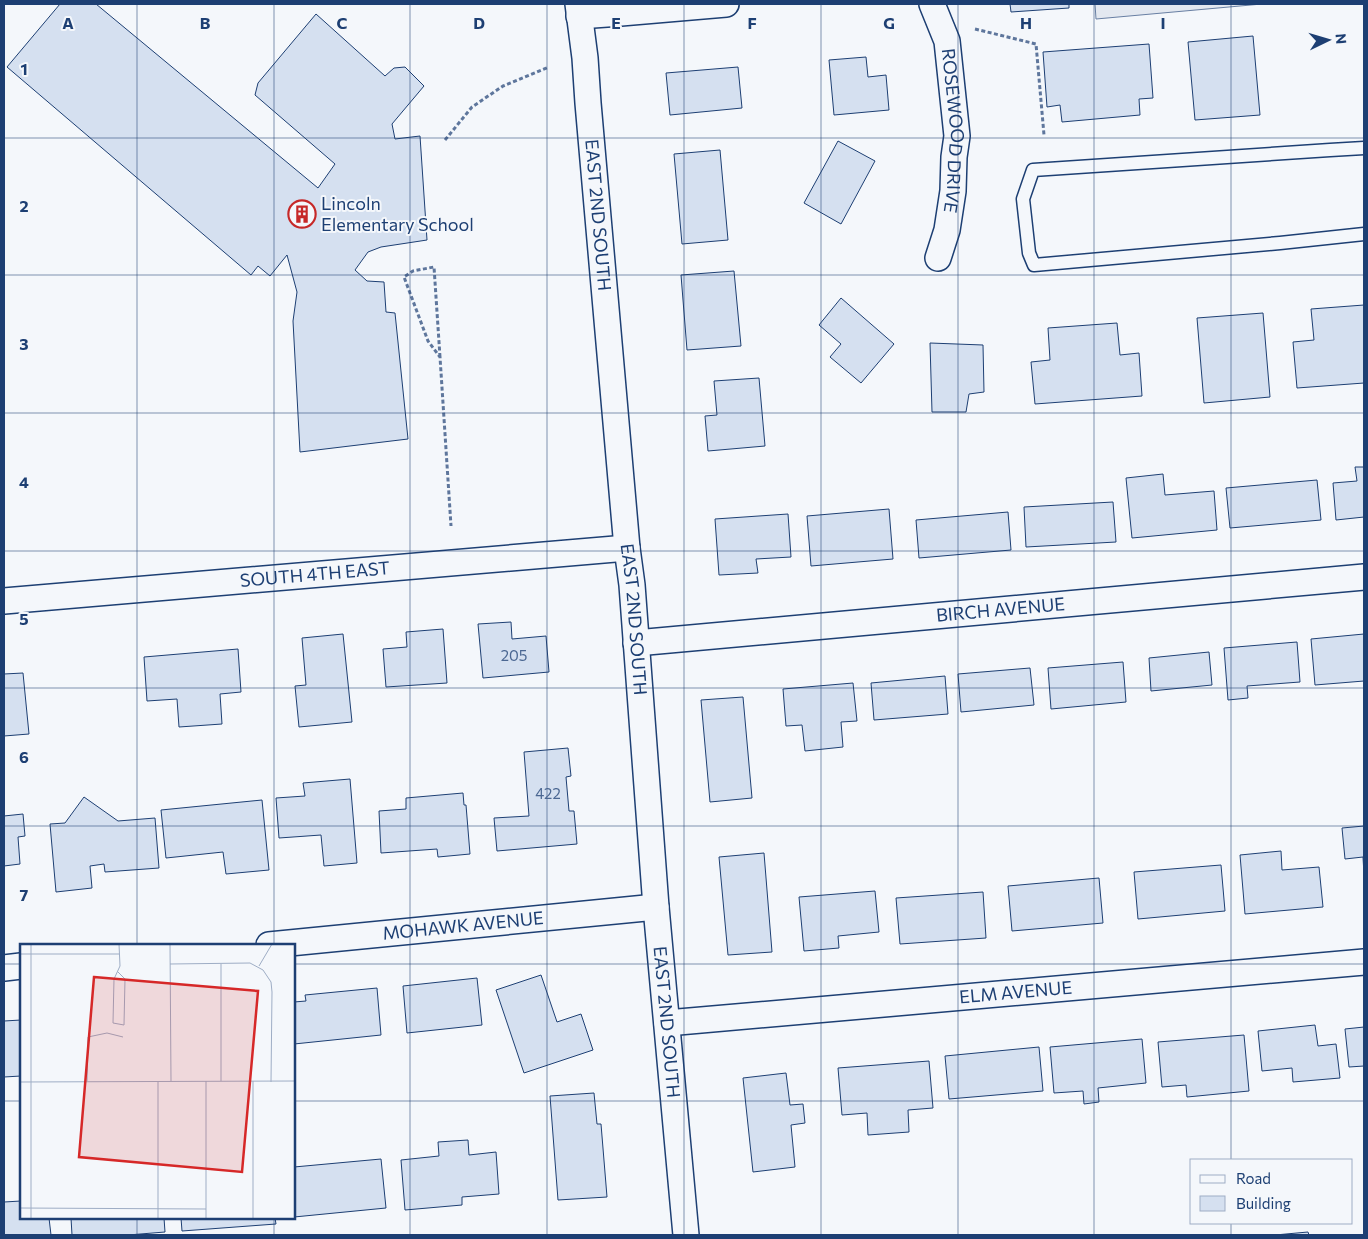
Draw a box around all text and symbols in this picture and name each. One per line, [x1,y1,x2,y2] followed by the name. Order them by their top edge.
[62,13,74,32] text: A
[200,13,211,32] text: B
[337,13,348,32] text: C
[473,13,485,32] text: D
[611,13,621,32] text: E
[747,13,757,32] text: F
[883,13,895,32] text: G
[1020,13,1032,32] text: H
[1160,13,1166,32] text: I
[1303,15,1353,65] north arrow
[1333,33,1350,45] text: N
[938,47,970,215] street label: ROSEWOOD DRIVE
[20,59,28,78] text: 1
[581,138,616,292] street label: EAST 2ND SOUTH
[321,192,474,235] place label: Lincoln Elementary School
[19,196,29,215] text: 2
[287,199,317,229] building icon: Lincoln Elementary School
[19,334,29,353] text: 3
[19,472,29,491] text: 4
[617,542,652,696] street label: EAST 2ND SOUTH
[239,556,391,591] street label: SOUTH 4TH EAST
[935,592,1066,626] street label: BIRCH AVENUE
[19,609,29,628] text: 5
[501,646,527,664] house number: 205
[19,747,29,766] text: 6
[535,784,561,802] house number: 422
[20,885,29,904] text: 7
[381,906,545,944] street label: MOHAWK AVENUE
[20,944,295,1219] inset map
[650,945,685,1099] street label: EAST 2ND SOUTH
[958,976,1073,1007] street label: ELM AVENUE
[1190,1159,1353,1224] legend
[1236,1169,1271,1187] text: Road
[1236,1194,1291,1212] text: Building

